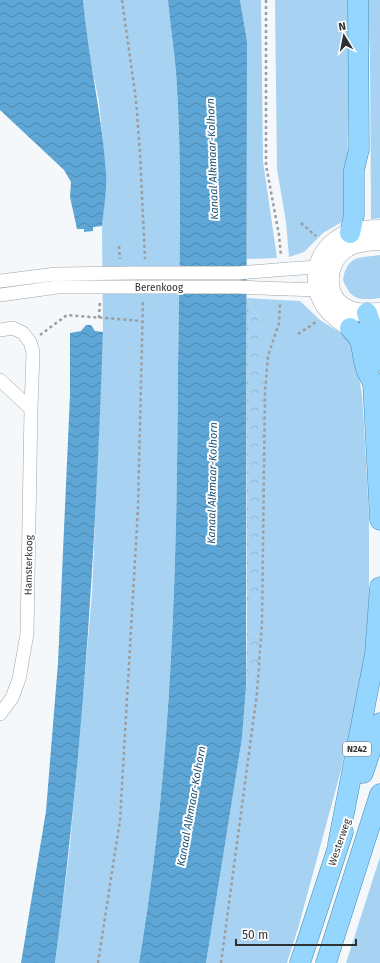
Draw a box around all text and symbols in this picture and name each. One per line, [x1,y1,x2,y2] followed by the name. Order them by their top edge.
[324,16,364,56] north arrow
[338,20,347,34] text: N
[204,98,221,220] water label: Kanaal Alkmaar-Kolhorn
[135,282,184,294] street label: Berenkoog
[205,422,220,544] water label: Kanaal Alkmaar-Kolhorn
[22,534,36,595] street label: Hamsterkoog
[343,742,371,756] road number: N242
[174,745,208,867] water label: Kanaal Alkmaar-Kolhorn
[326,817,354,867] street label: Westerweg
[236,921,356,947] scale bar
[242,928,268,942] text: 50 m

